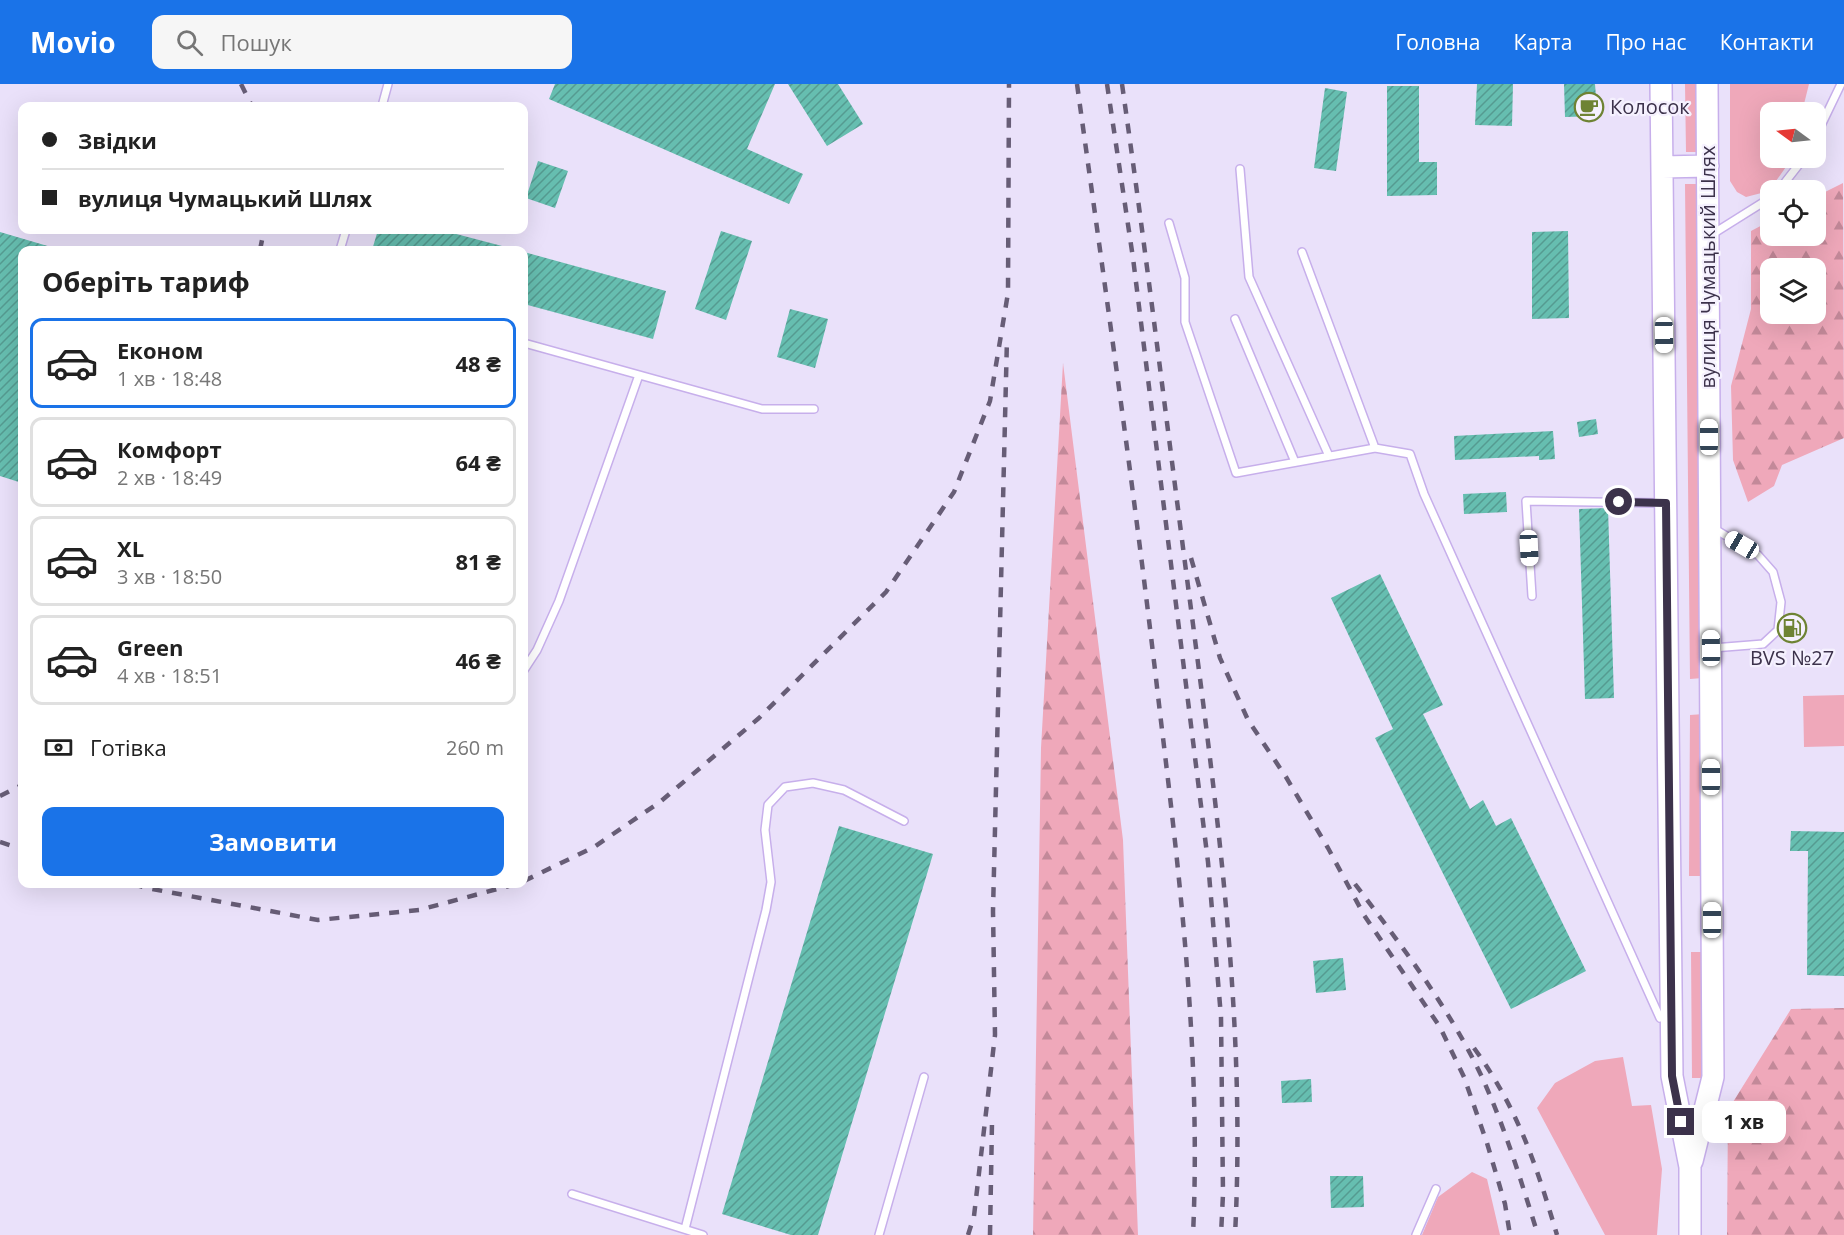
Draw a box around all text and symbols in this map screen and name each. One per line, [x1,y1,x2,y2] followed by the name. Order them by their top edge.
[152,15,572,69] search box
[30,23,116,61] text: Movio
[173,26,206,59] icon: search
[221,27,292,57] text: Пошук
[1395,28,1480,56] text: Головна
[1513,28,1572,56] text: Карта
[1605,28,1687,56] text: Про нас
[1720,28,1814,56] text: Контакти
[1573,91,1605,123] cafe icon: Колосок
[1610,93,1690,120] place label: Колосок
[1760,102,1826,168] north arrow
[1760,102,1826,324] map controls
[78,125,157,155] text: Звідки
[1694,145,1721,389] street label: вулиця Чумацький Шлях
[1760,180,1826,246] button: locate
[78,183,372,213] text: вулиця Чумацький Шлях
[1760,258,1826,324] button: layers
[42,263,250,300] text: Оберіть тариф
[1655,317,1673,353] car
[117,335,203,365] text: Економ
[45,336,99,390] icon: car
[455,348,501,378] text: 48 ₴
[117,365,222,392] text: 1 хв · 18:48
[1700,419,1718,455] car
[117,434,222,464] text: Комфорт
[45,435,99,489] icon: car
[455,447,501,477] text: 64 ₴
[117,464,222,491] text: 2 хв · 18:49
[1605,488,1632,515] route start
[1722,528,1762,562] car
[1519,530,1539,566] car
[117,533,144,563] text: XL
[45,534,99,588] icon: car
[455,546,501,576] text: 81 ₴
[117,563,222,590] text: 3 хв · 18:50
[1776,612,1808,644] fuel station icon: BVS №27
[1702,630,1720,666] car
[117,632,183,662] text: Green
[45,633,99,687] icon: car
[1750,644,1834,671] place label: BVS №27
[455,645,501,675] text: 46 ₴
[117,662,222,689] text: 4 хв · 18:51
[42,731,75,764] icon: cash
[90,732,167,762] text: Готівка
[446,734,504,761] text: 260 m
[1702,759,1720,795] car
[42,807,504,876] button: Замовити
[1703,902,1721,938] car
[1702,1101,1786,1143] callout: 1 хв
[1667,1108,1694,1135] route end
[1724,1108,1764,1135] text: 1 хв

